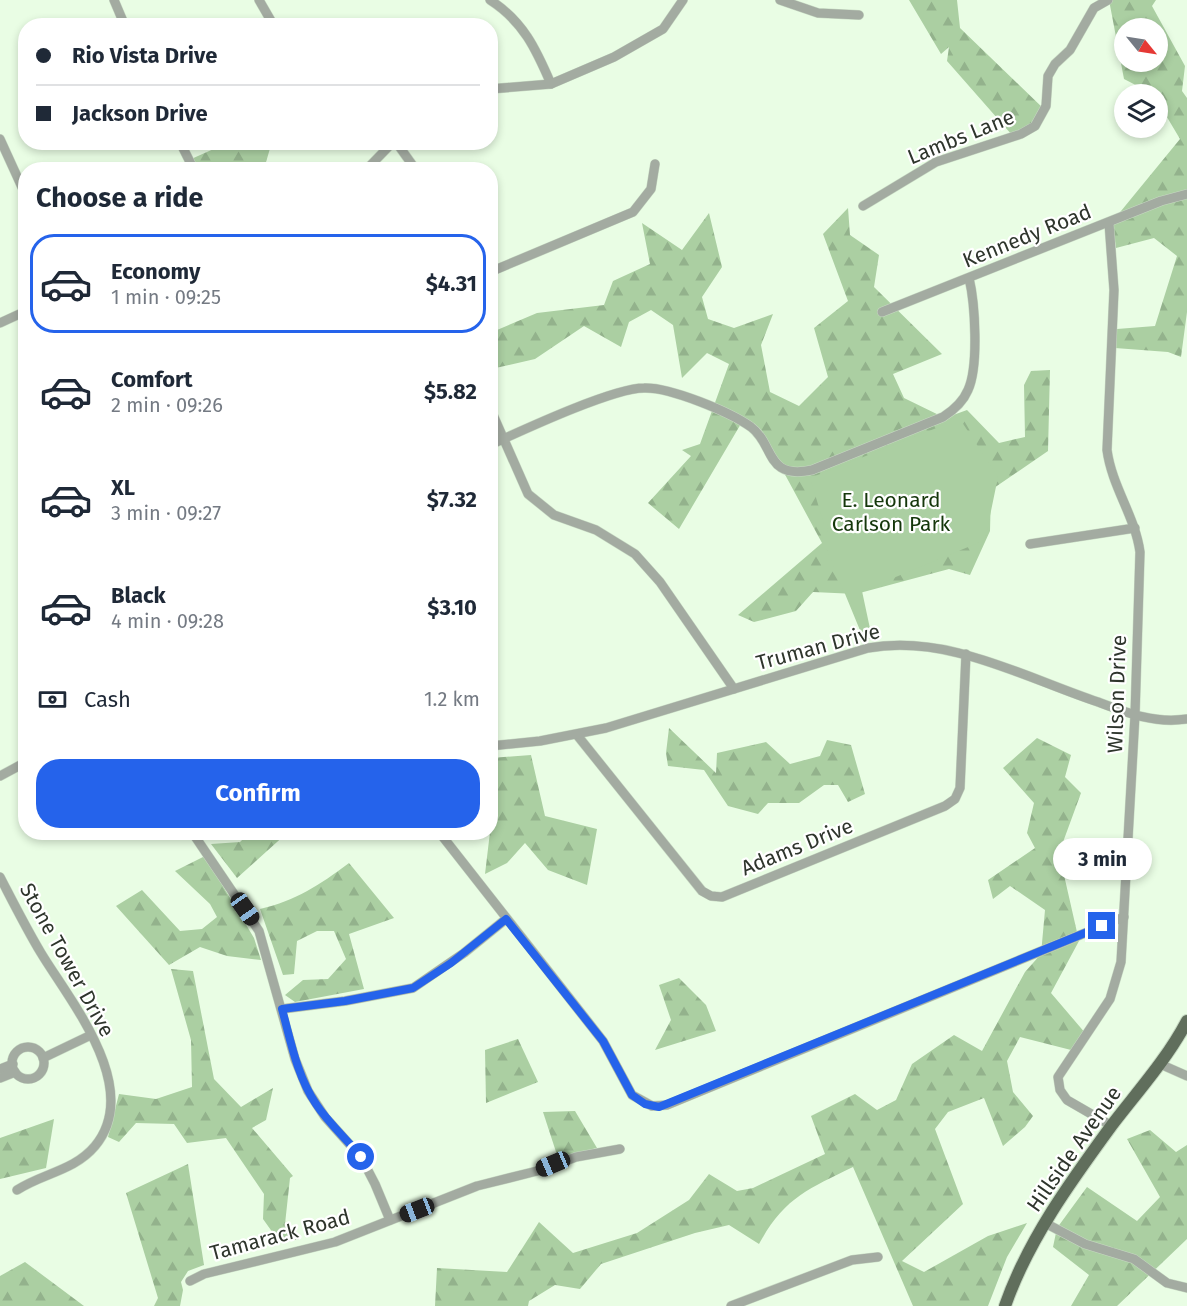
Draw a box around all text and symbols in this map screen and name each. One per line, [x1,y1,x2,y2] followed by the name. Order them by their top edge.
[1114,18,1168,72] north arrow
[1114,18,1168,138] map controls
[72,42,217,69] text: Rio Vista Drive
[1114,84,1168,138] button: layers
[72,100,208,127] text: Jackson Drive
[904,104,1018,170] street label: Lambs Lane
[36,182,203,214] text: Choose a ride
[959,198,1095,274] street label: Kennedy Road
[39,257,93,311] icon: car
[111,258,200,285] text: Economy
[426,270,477,297] text: $4.31
[111,285,221,309] text: 1 min · 09:25
[39,365,93,419] icon: car
[111,366,192,393] text: Comfort
[424,378,477,405] text: $5.82
[111,393,223,417] text: 2 min · 09:26
[39,473,93,527] icon: car
[111,474,135,501] text: XL
[427,486,477,513] text: $7.32
[832,487,950,537] park label: E. Leonard Carlson Park
[111,501,221,525] text: 3 min · 09:27
[39,581,93,635] icon: car
[111,582,166,609] text: Black
[427,594,477,621] text: $3.10
[111,609,224,633] text: 4 min · 09:28
[753,618,883,676] street label: Truman Drive
[1102,634,1132,754] street label: Wilson Drive
[36,683,69,716] icon: cash
[84,686,131,713] text: Cash
[424,687,480,711] text: 1.2 km
[36,759,480,828] button: Confirm
[737,813,857,881] street label: Adams Drive
[1052,839,1152,881] callout: 3 min
[1078,847,1127,871] text: 3 min
[14,879,120,1041] street label: Stone Tower Drive
[227,889,263,929] car
[1088,912,1115,939] route end
[1021,1081,1127,1217] street label: Hillside Avenue
[347,1143,374,1170] route start
[533,1149,573,1179] car
[397,1195,437,1225] car
[207,1204,353,1266] street label: Tamarack Road

